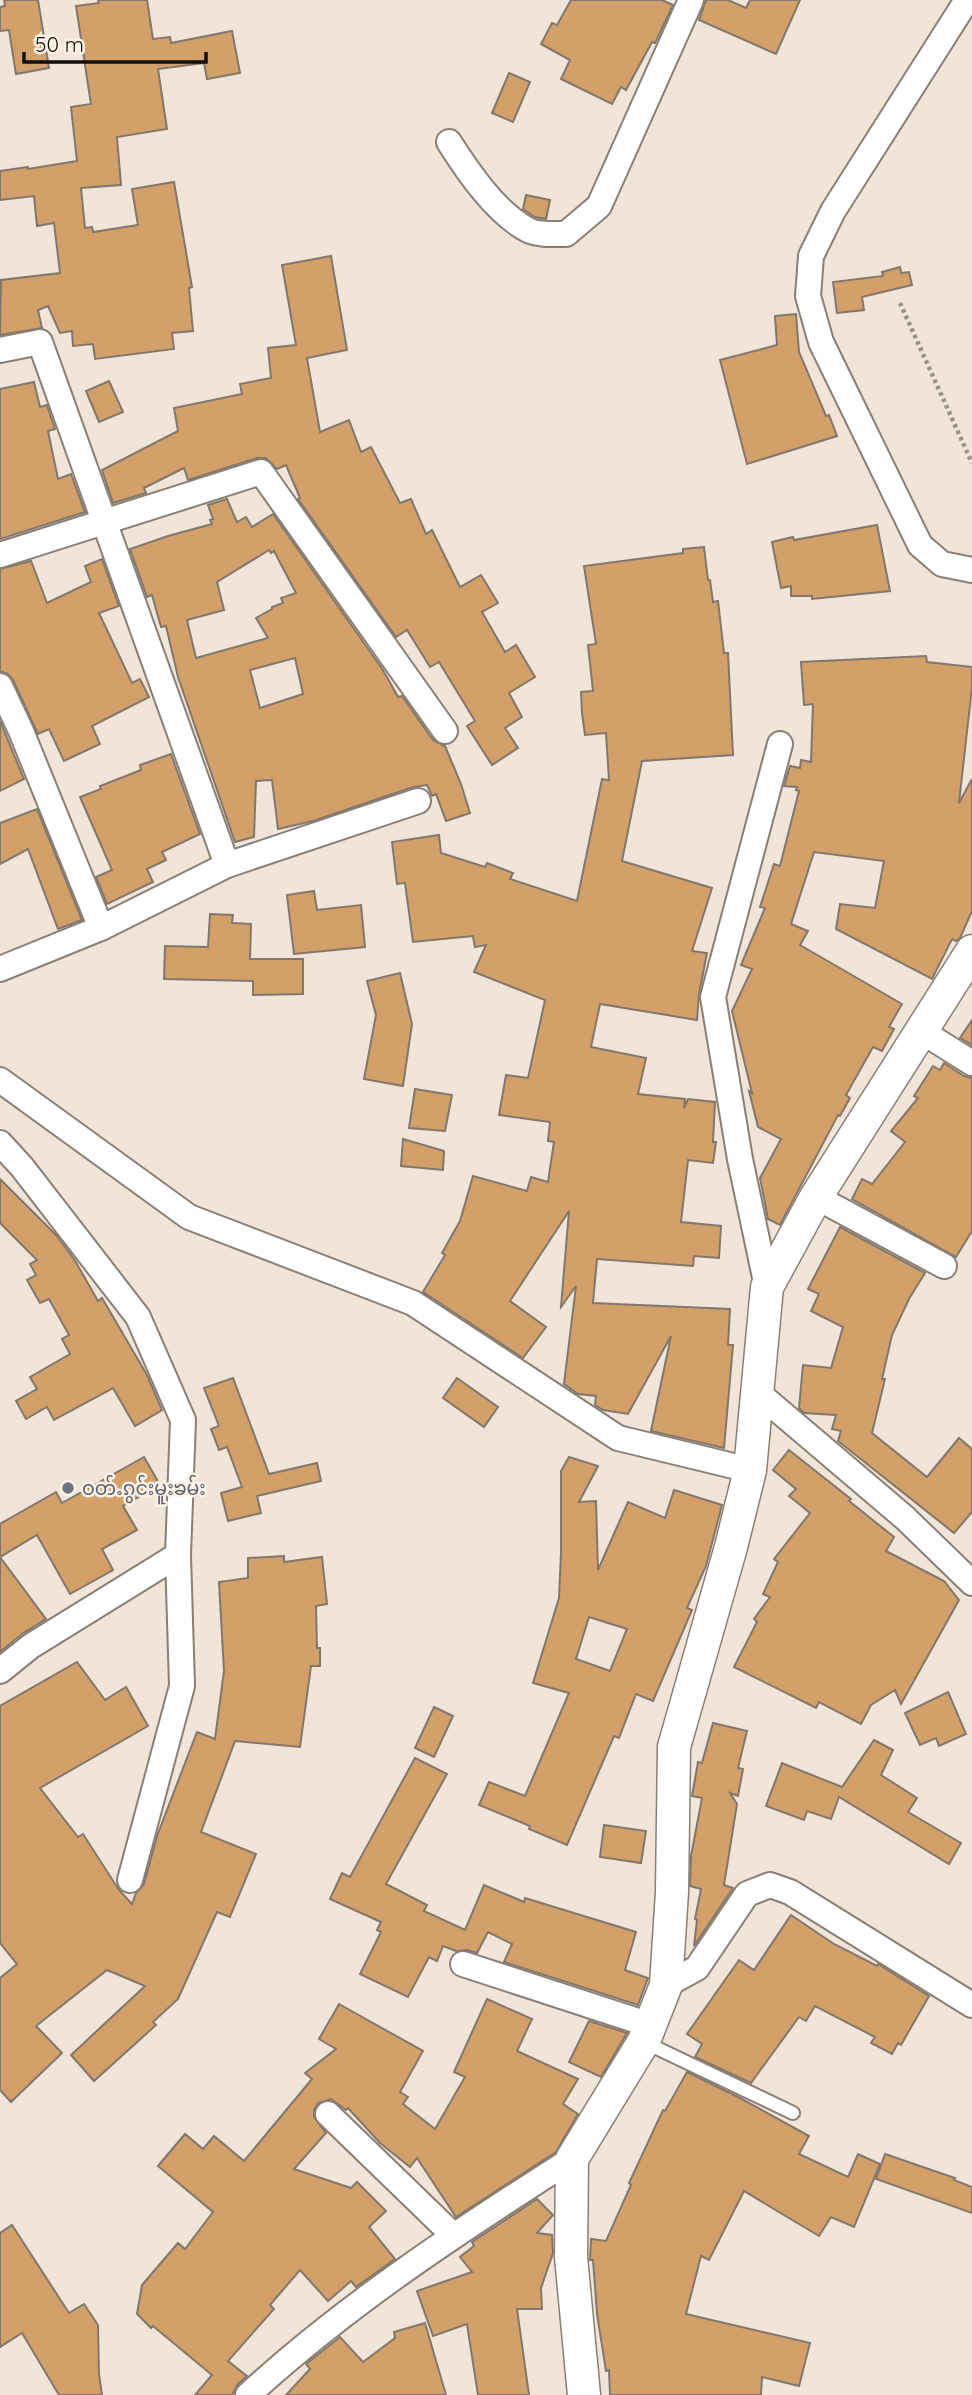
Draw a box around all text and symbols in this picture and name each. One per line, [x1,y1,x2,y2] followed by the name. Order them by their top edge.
[24,21,206,65] scale bar
[35,31,84,57] text: 50 m
[82,1474,206,1505] place label: ဝတ်ႉၵွင်းမူးၶမ်း
[60,1480,76,1496] marker: ဝတ်ႉၵွင်းမူးၶမ်း

